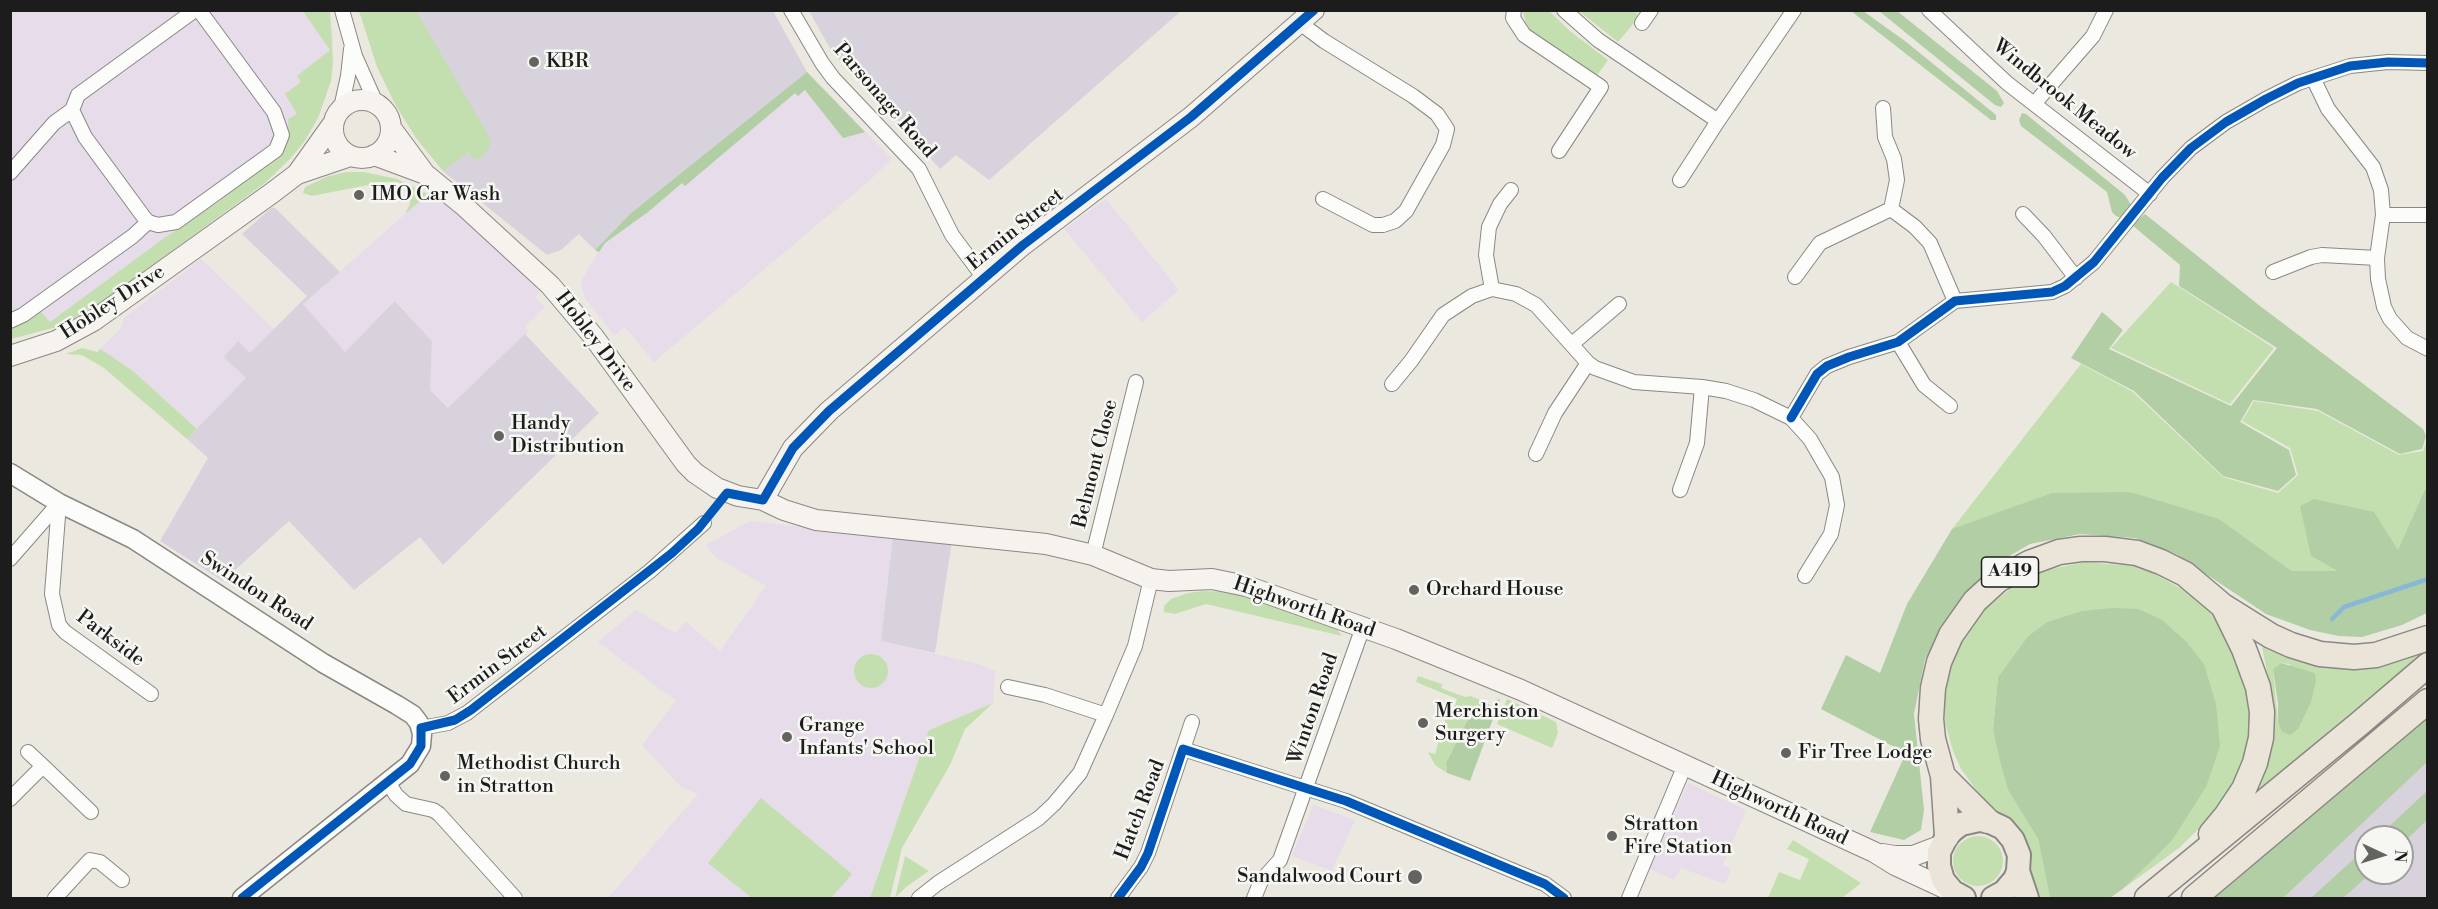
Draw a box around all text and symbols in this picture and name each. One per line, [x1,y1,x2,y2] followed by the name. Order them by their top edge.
[1987,35,2141,165] street label: Windbrook Meadow
[828,39,940,163] street label: Parsonage Road
[546,50,588,74] place label: KBR
[527,55,541,69] marker: KBR
[371,183,500,207] place label: IMO Car Wash
[963,184,1069,276] street label: Ermin Street
[352,188,366,202] marker: IMO Car Wash
[56,260,170,346] street label: Hobley Drive
[550,287,640,397] street label: Hobley Drive
[1068,397,1124,531] street label: Belmont Close
[511,412,624,459] place label: Handy Distribution
[492,429,506,443] marker: Handy Distribution
[196,547,316,637] street label: Swindon Road
[1982,557,2038,587] road number: A419
[1230,572,1378,644] street label: Highworth Road
[1426,578,1563,602] place label: Orchard House
[1407,583,1421,597] marker: Orchard House
[71,606,149,672] street label: Parkside
[444,620,552,710] street label: Ermin Street
[1284,650,1344,768] street label: Winton Road
[1435,700,1539,747] place label: Merchiston Surgery
[799,714,934,761] place label: Grange Infants' School
[1416,716,1430,730] marker: Merchiston Surgery
[780,730,794,744] marker: Grange Infants' School
[1798,741,1932,765] place label: Fir Tree Lodge
[1779,746,1793,760] marker: Fir Tree Lodge
[457,752,621,799] place label: Methodist Church in Stratton
[1111,757,1171,863] street label: Hatch Road
[1707,767,1851,851] street label: Highworth Road
[438,769,452,783] marker: Methodist Church in Stratton
[1624,813,1732,860] place label: Stratton Fire Station
[2354,825,2414,885] north arrow
[1605,829,1619,843] marker: Stratton Fire Station
[2390,849,2410,863] text: N
[1237,865,1402,889] place label: Sandalwood Court
[1406,868,1424,886] marker: Sandalwood Court

